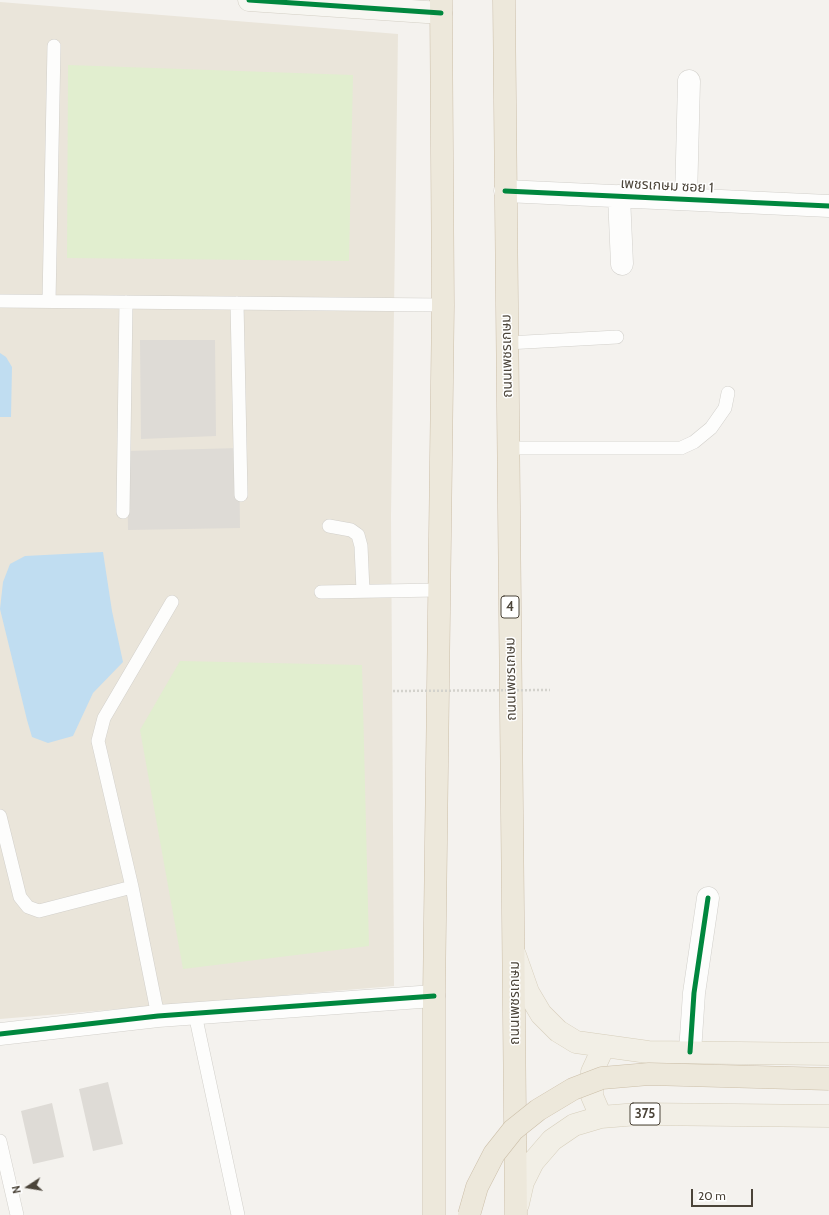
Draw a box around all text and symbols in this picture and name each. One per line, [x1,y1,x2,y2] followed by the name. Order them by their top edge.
[620,175,714,197] street label: เพชรเกษม ซอย 1
[498,314,516,398] street label: ถนนเพชรเกษม
[501,596,519,618] road number: 4
[502,637,520,721] street label: ถนนเพชรเกษม
[507,961,523,1045] street label: ถนนเพชรเกษม
[630,1103,660,1125] road number: 375
[8,1167,48,1207] north arrow
[693,1181,755,1207] scale bar
[9,1184,24,1195] text: N
[698,1188,726,1203] text: 20 m

